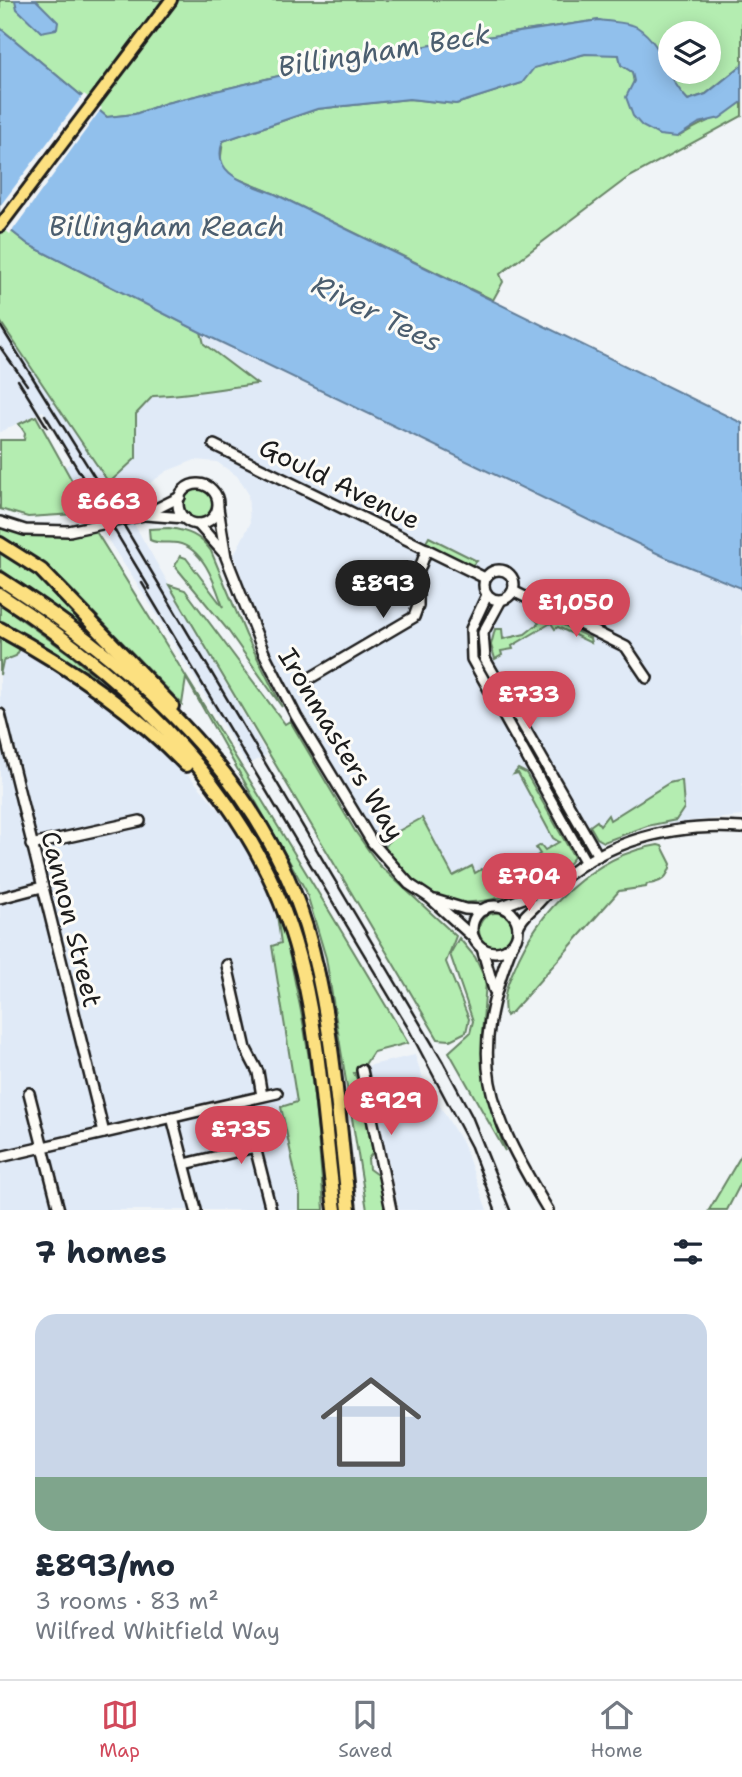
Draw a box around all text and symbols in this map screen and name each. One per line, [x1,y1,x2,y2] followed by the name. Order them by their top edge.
[275,14,493,86] water label: Billingham Beck
[658,21,721,84] map controls
[658,21,721,84] button: layers
[49,207,285,245] water label: Billingham Reach
[306,265,448,361] water label: River Tees
[254,429,426,537] street label: Gould Avenue
[68,478,150,538] pin: £663
[77,486,141,516] text: £663
[342,560,424,620] pin: £893
[351,568,415,598] text: £893
[519,580,633,639] pin: £1,050
[538,587,614,617] text: £1,050
[271,641,413,847] street label: Ironmasters Way
[488,672,570,731] pin: £733
[498,679,560,709] text: £733
[33,827,111,1011] street label: Cannon Street
[488,853,570,913] pin: £704
[498,861,560,891] text: £704
[350,1078,432,1137] pin: £929
[360,1085,422,1115] text: £929
[200,1106,282,1166] pin: £735
[211,1114,271,1144] text: £735
[35,1232,167,1273] text: 7 homes
[669,1233,707,1271] icon: filters
[308,1359,434,1485] icon: home
[35,1545,175,1586] text: £893/mo
[35,1586,219,1616] text: 3 rooms · 83 m²
[35,1616,280,1646] text: Wilfred Whitfield Way
[99,1696,140,1763] tab: Map
[338,1696,392,1763] tab: Saved
[591,1696,643,1763] tab: Home

